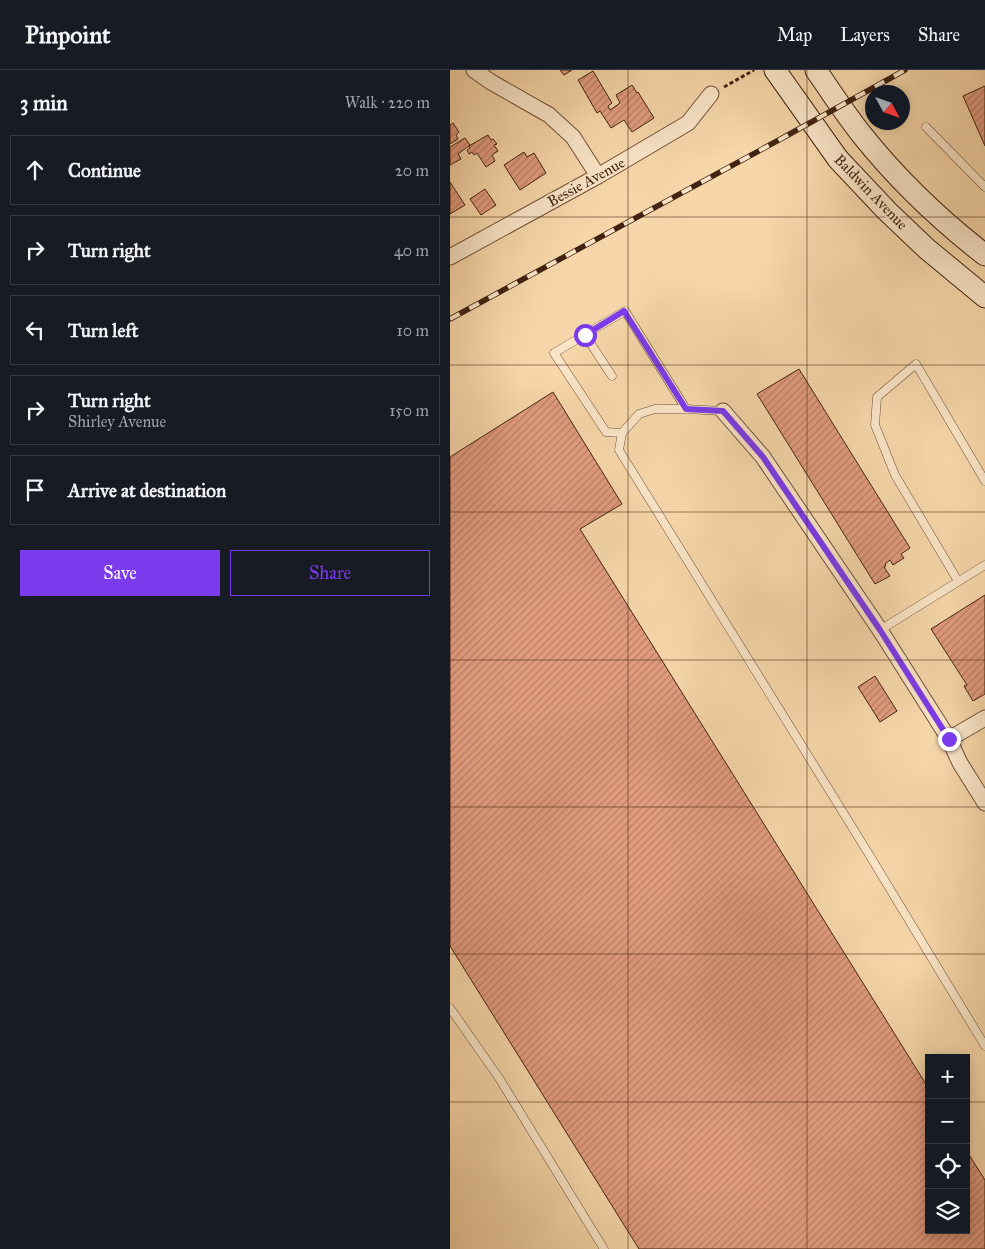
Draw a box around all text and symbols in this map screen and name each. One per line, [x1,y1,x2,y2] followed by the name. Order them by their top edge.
[25,20,111,50] text: Pinpoint
[777,24,812,46] text: Map
[840,24,890,46] text: Layers
[918,24,960,46] text: Share
[865,85,910,130] north arrow
[20,90,68,116] text: 3 min
[345,93,430,112] text: Walk · 220 m
[830,150,912,234] street label: Baldwin Avenue
[544,153,628,211] street label: Bessie Avenue
[21,156,49,184] icon: ahead
[68,159,141,182] text: Continue
[395,161,429,180] text: 20 m
[21,236,49,264] icon: right
[68,239,151,262] text: Turn right
[394,241,429,260] text: 40 m
[21,316,49,344] icon: left
[68,319,138,342] text: Turn left
[397,321,429,340] text: 10 m
[574,324,597,347] route start
[68,389,151,412] text: Turn right
[21,396,49,424] icon: right
[389,401,429,420] text: 150 m
[68,412,166,431] text: Shirley Avenue
[21,476,49,504] icon: arrive
[68,479,226,502] text: Arrive at destination
[20,550,220,596] button: Save
[230,550,430,596] button: Share
[938,728,961,751] route end
[925,1054,970,1234] map controls
[925,1054,970,1099] button: +
[925,1099,970,1144] button: −
[925,1144,970,1189] button: locate
[925,1189,970,1234] button: layers

